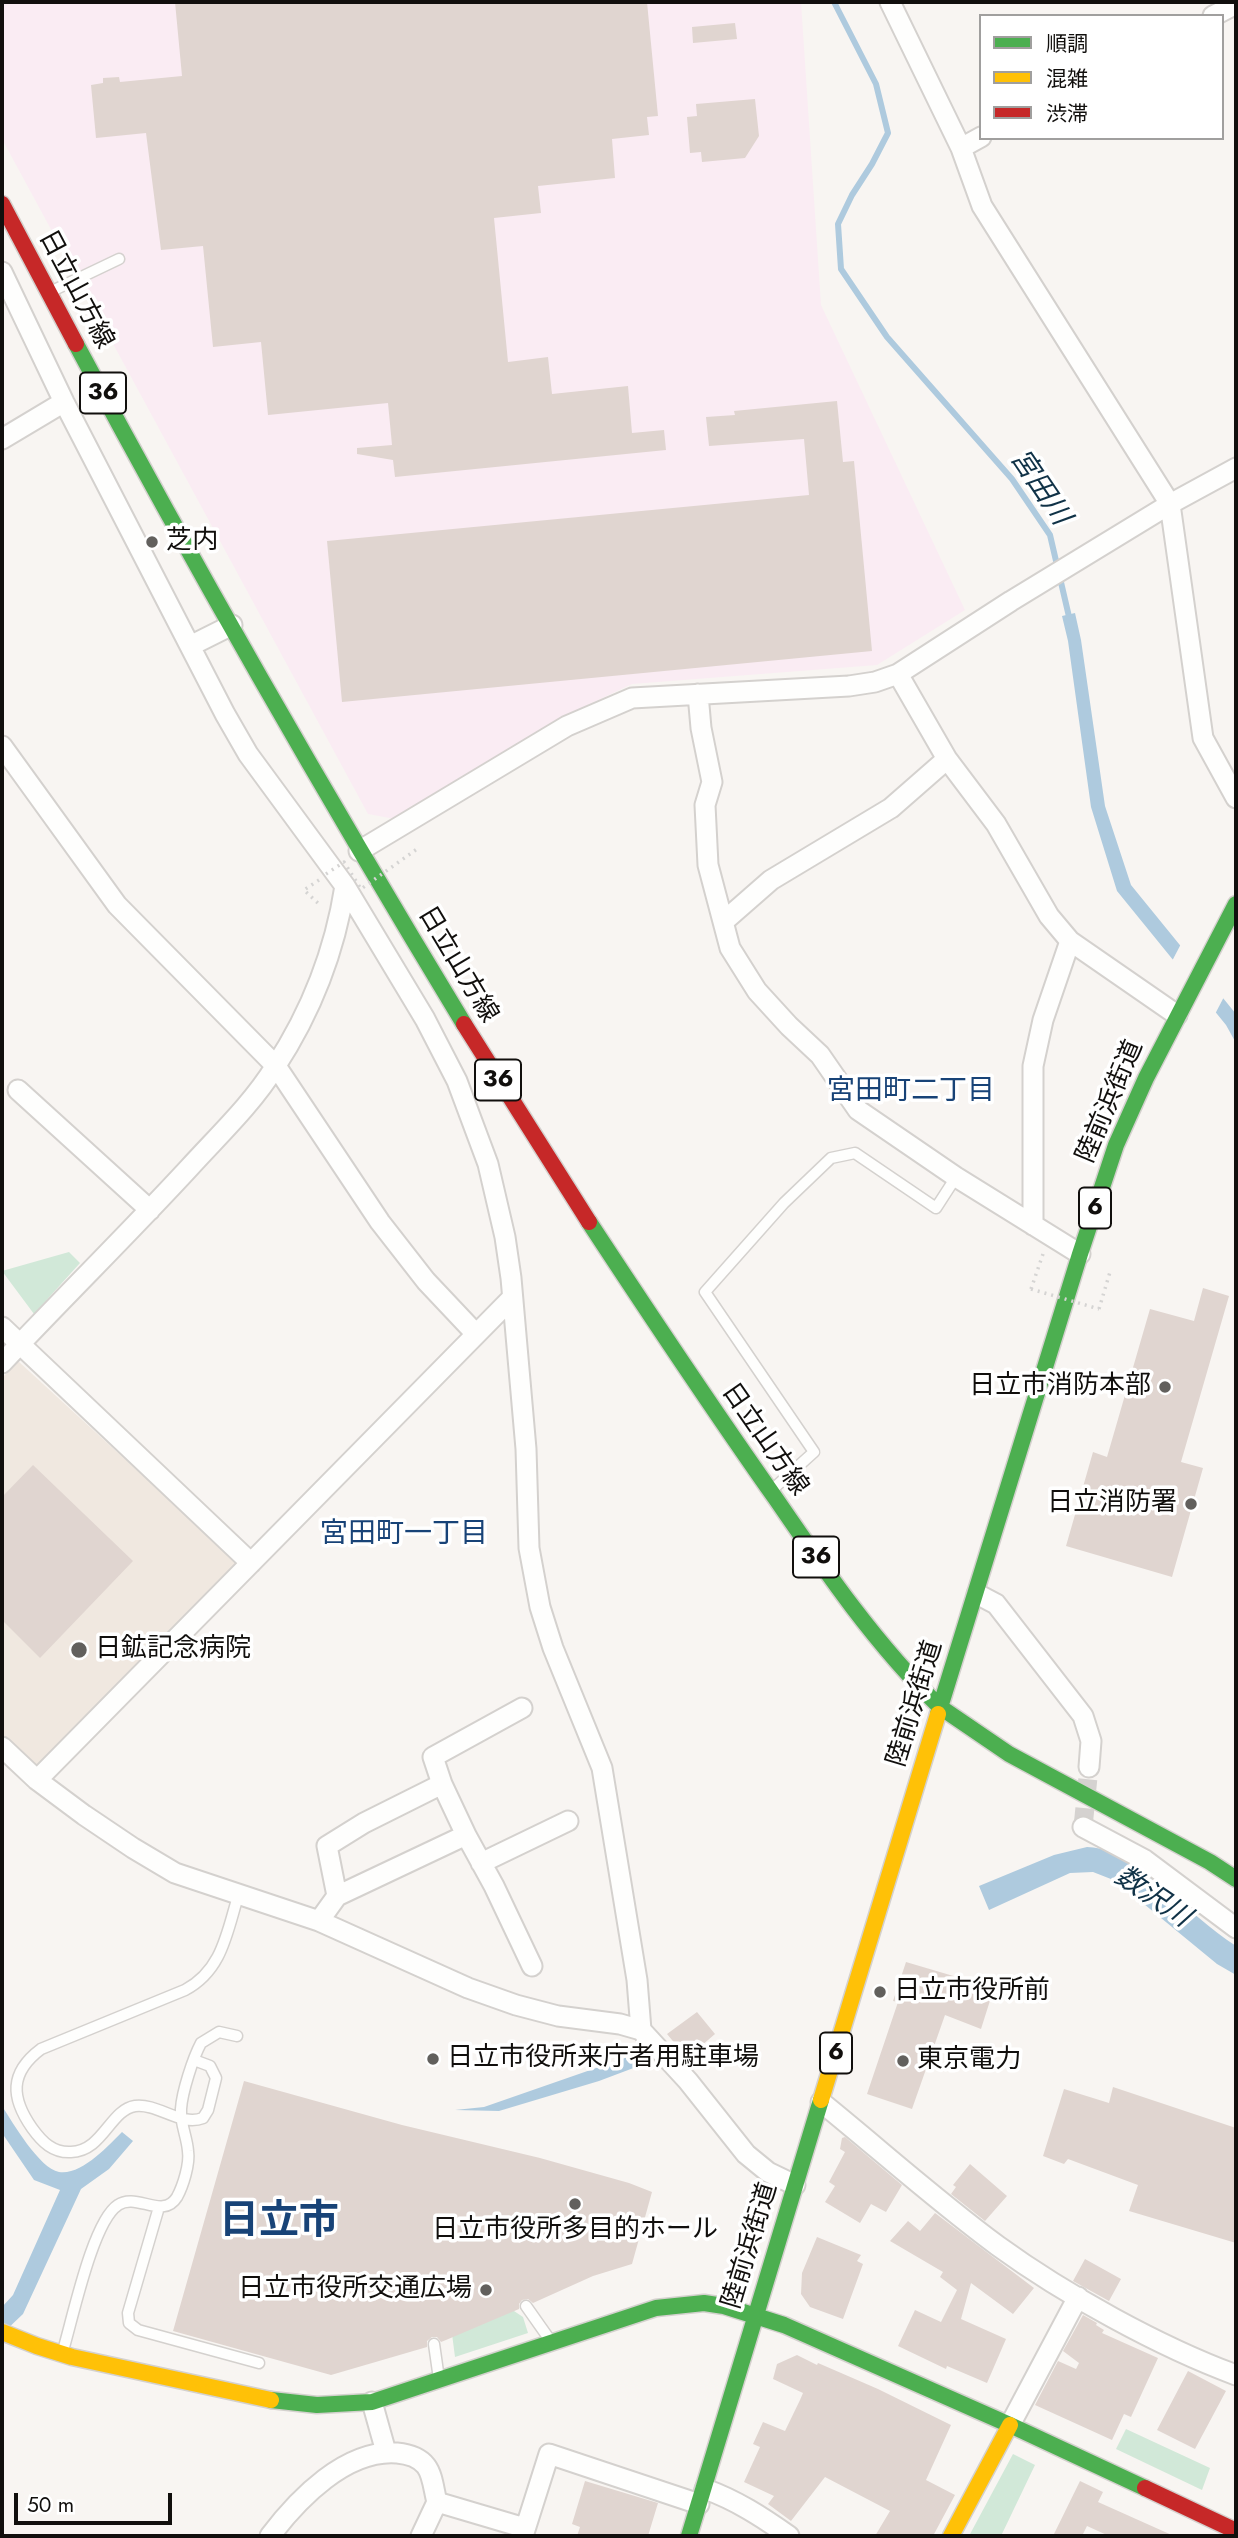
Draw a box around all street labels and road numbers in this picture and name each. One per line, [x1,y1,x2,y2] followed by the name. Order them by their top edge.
[31,225,119,355] street label: 日立山方線
[80,372,126,414] road number: 36
[410,901,504,1029] street label: 日立山方線
[1071,1036,1151,1168] street label: 陸前浜街道
[475,1060,521,1100] road number: 36
[1079,1188,1111,1228] road number: 6
[714,1378,814,1502] street label: 日立山方線
[793,1536,839,1577] road number: 36
[882,1637,950,1771] street label: 陸前浜街道
[820,2032,852,2074] road number: 6
[717,2179,785,2313] street label: 陸前浜街道

